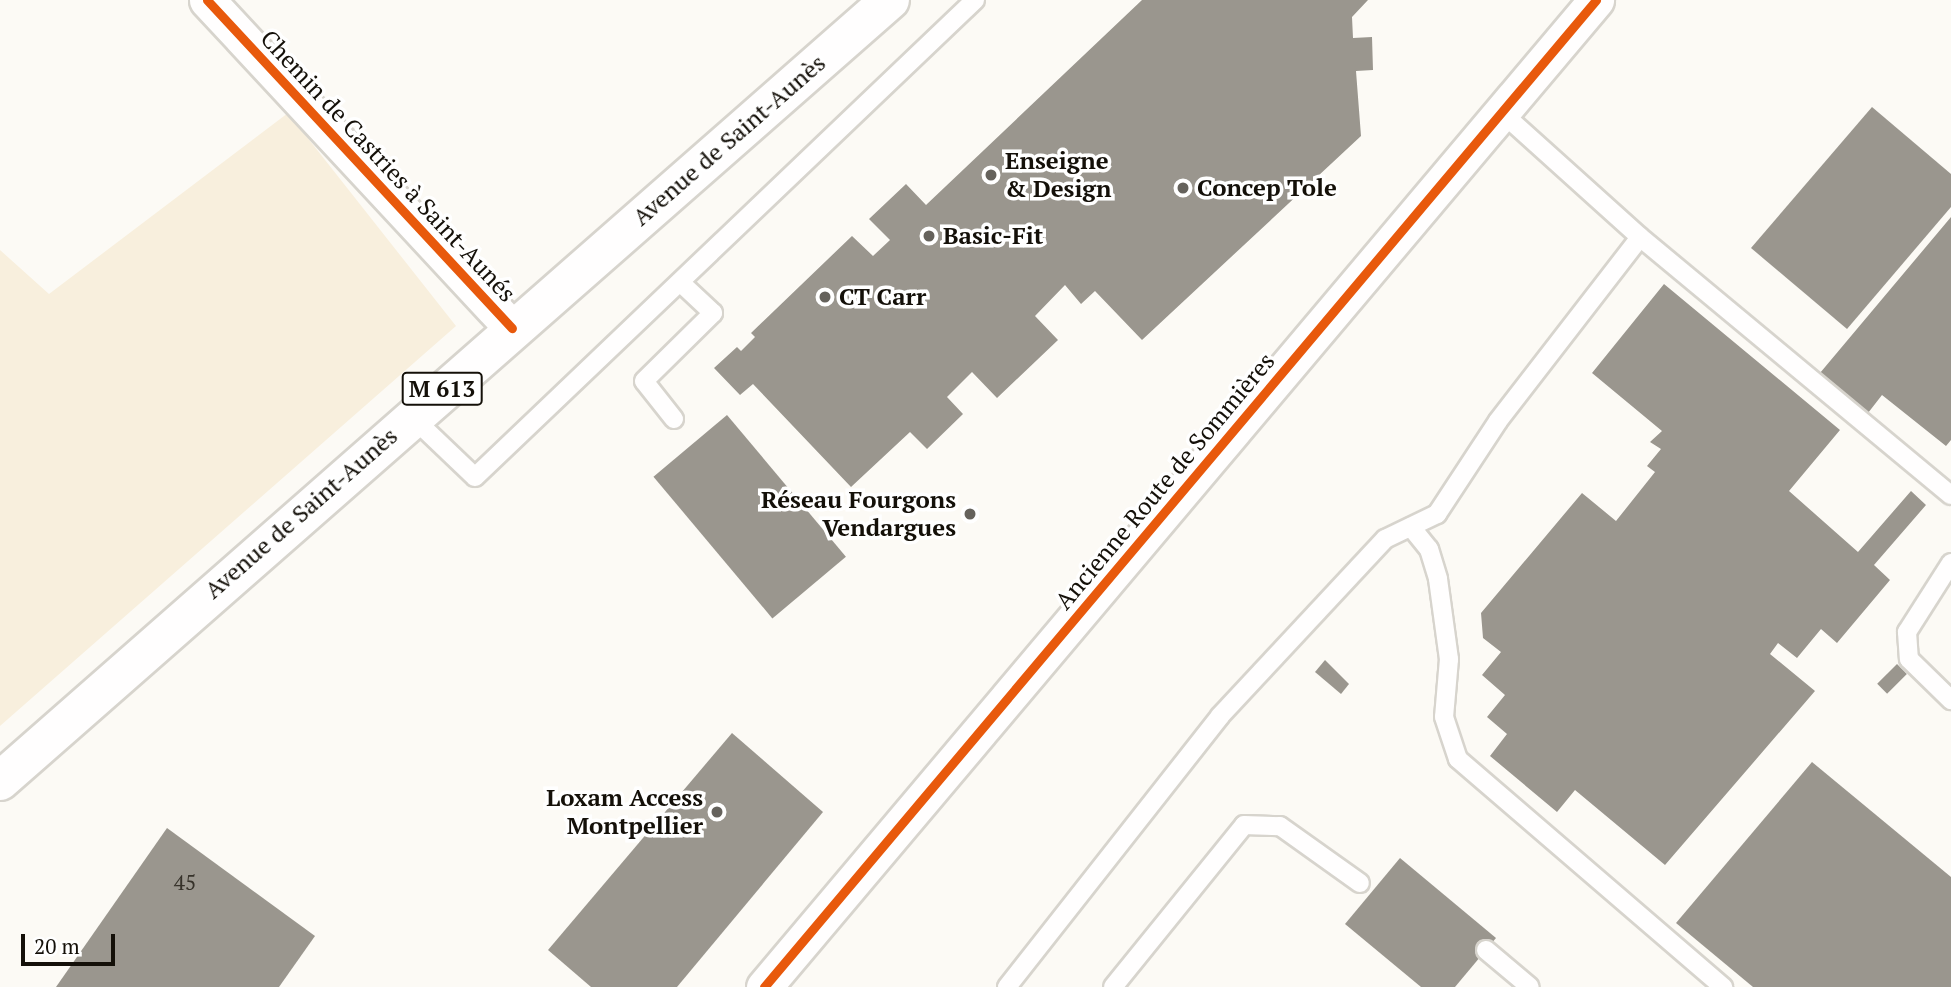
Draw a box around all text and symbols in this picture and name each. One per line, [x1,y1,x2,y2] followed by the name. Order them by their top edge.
[254,24,522,308] street label: Chemin de Castries à Saint-Aunés
[627,48,831,232] street label: Avenue de Saint-Aunès
[1005,147,1111,203] place label: Enseigne & Design
[983,167,999,183] marker: Enseigne & Design
[1197,174,1337,202] place label: Concep Tole
[1175,180,1191,196] marker: Concep Tole
[943,222,1043,250] place label: Basic-Fit
[921,228,937,244] marker: Basic-Fit
[839,283,926,311] place label: CT Carr
[817,289,833,305] marker: CT Carr
[1049,347,1281,615] street label: Ancienne Route de Sommières
[400,370,484,408] road number: M 613
[199,421,403,605] street label: Avenue de Saint-Aunès
[761,486,956,542] place label: Réseau Fourgons Vendargues
[962,506,978,522] marker: Réseau Fourgons Vendargues
[546,784,703,840] place label: Loxam Access Montpellier
[709,804,725,820] marker: Loxam Access Montpellier
[174,869,196,895] house number: 45
[24,920,119,964] scale bar
[34,932,80,960] text: 20 m

